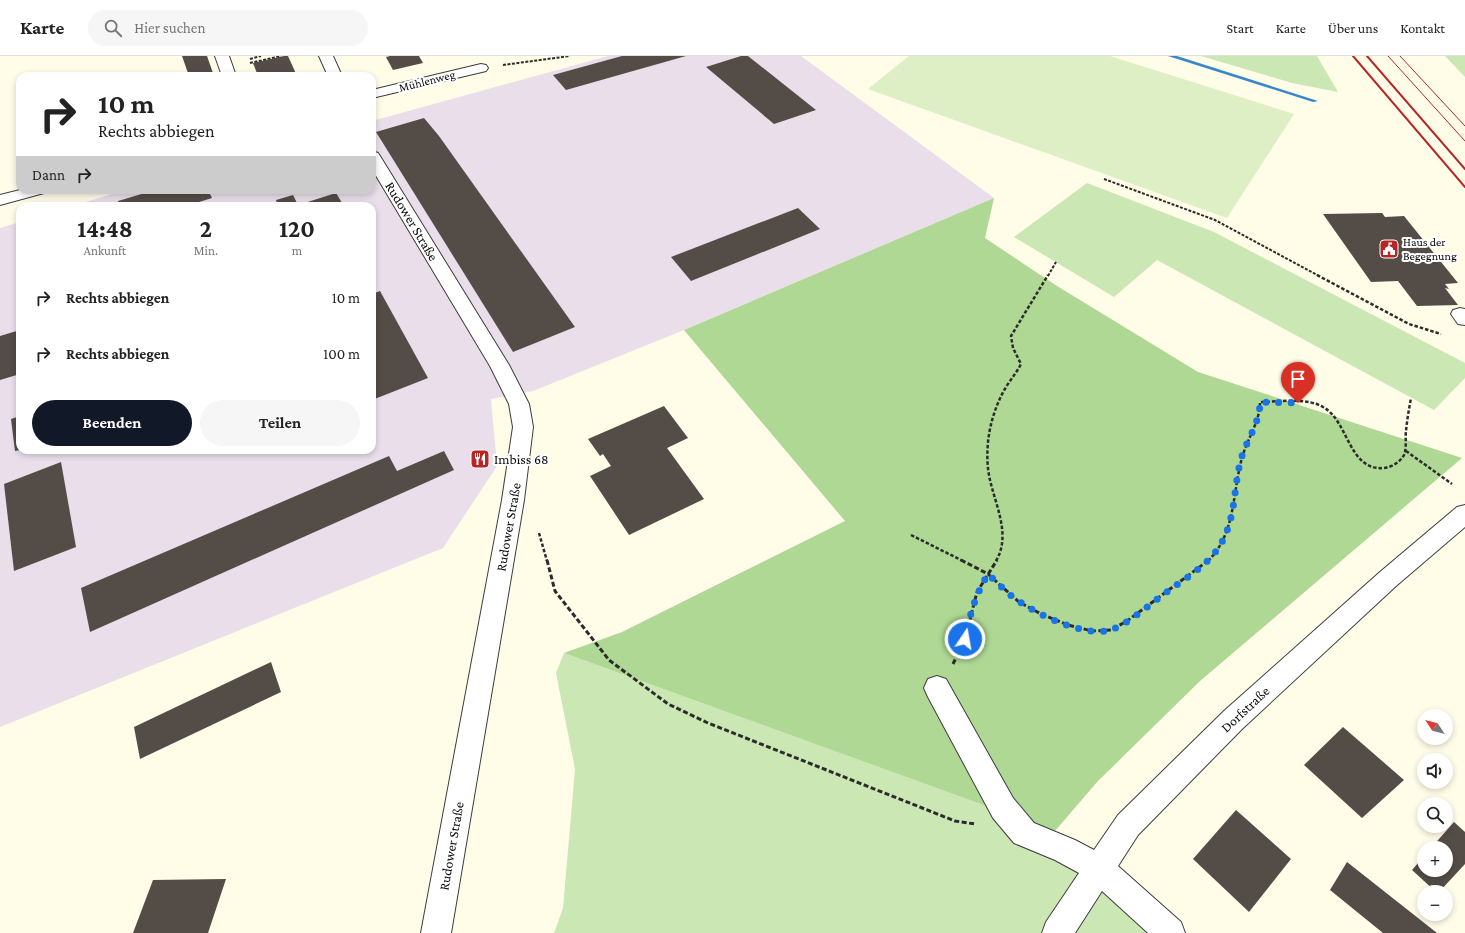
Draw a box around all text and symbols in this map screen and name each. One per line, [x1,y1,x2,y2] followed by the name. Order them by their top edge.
[88,10,368,46] search box
[20,17,64,38] text: Karte
[102,17,124,39] icon: search
[134,20,206,36] text: Hier suchen
[1227,20,1254,36] text: Start
[1276,20,1306,36] text: Karte
[1328,20,1378,36] text: Über uns
[1400,20,1445,36] text: Kontakt
[397,67,457,95] street label: Mühlenweg
[32,88,84,140] icon: right
[98,88,155,119] text: 10 m
[98,121,215,141] text: Rechts abbiegen
[73,164,95,186] icon: right
[32,167,65,183] text: Dann
[382,179,442,263] street label: Rudower Straße
[77,215,133,242] text: 14:48
[200,215,212,242] text: 2
[279,215,315,242] text: 120
[1403,235,1457,263] place label: Haus der Begegnung
[1378,238,1400,260] public building icon: Haus der Begegnung
[84,243,126,258] text: Ankunft
[194,243,218,258] text: Min.
[292,243,302,258] text: m
[32,287,54,309] icon: right
[66,290,169,306] text: Rechts abbiegen
[332,290,360,306] text: 10 m
[32,343,54,365] icon: right
[66,346,169,362] text: Rechts abbiegen
[323,346,360,362] text: 100 m
[1281,362,1315,403] pin
[1287,368,1309,390] icon: arrive
[32,400,192,446] button: Beenden
[200,400,360,446] button: Teilen
[469,448,491,470] restaurant icon: Imbiss 68
[494,451,549,467] place label: Imbiss 68
[492,482,524,572] street label: Rudower Straße
[944,618,986,660] position arrow
[1217,682,1273,736] street label: Dorfstraße
[1417,709,1453,745] north arrow
[1417,709,1453,921] map controls
[1417,753,1453,789] button: sound
[1417,797,1453,833] button: search
[435,801,467,891] street label: Rudower Straße
[1417,841,1453,877] button: +
[1417,885,1453,921] button: −

